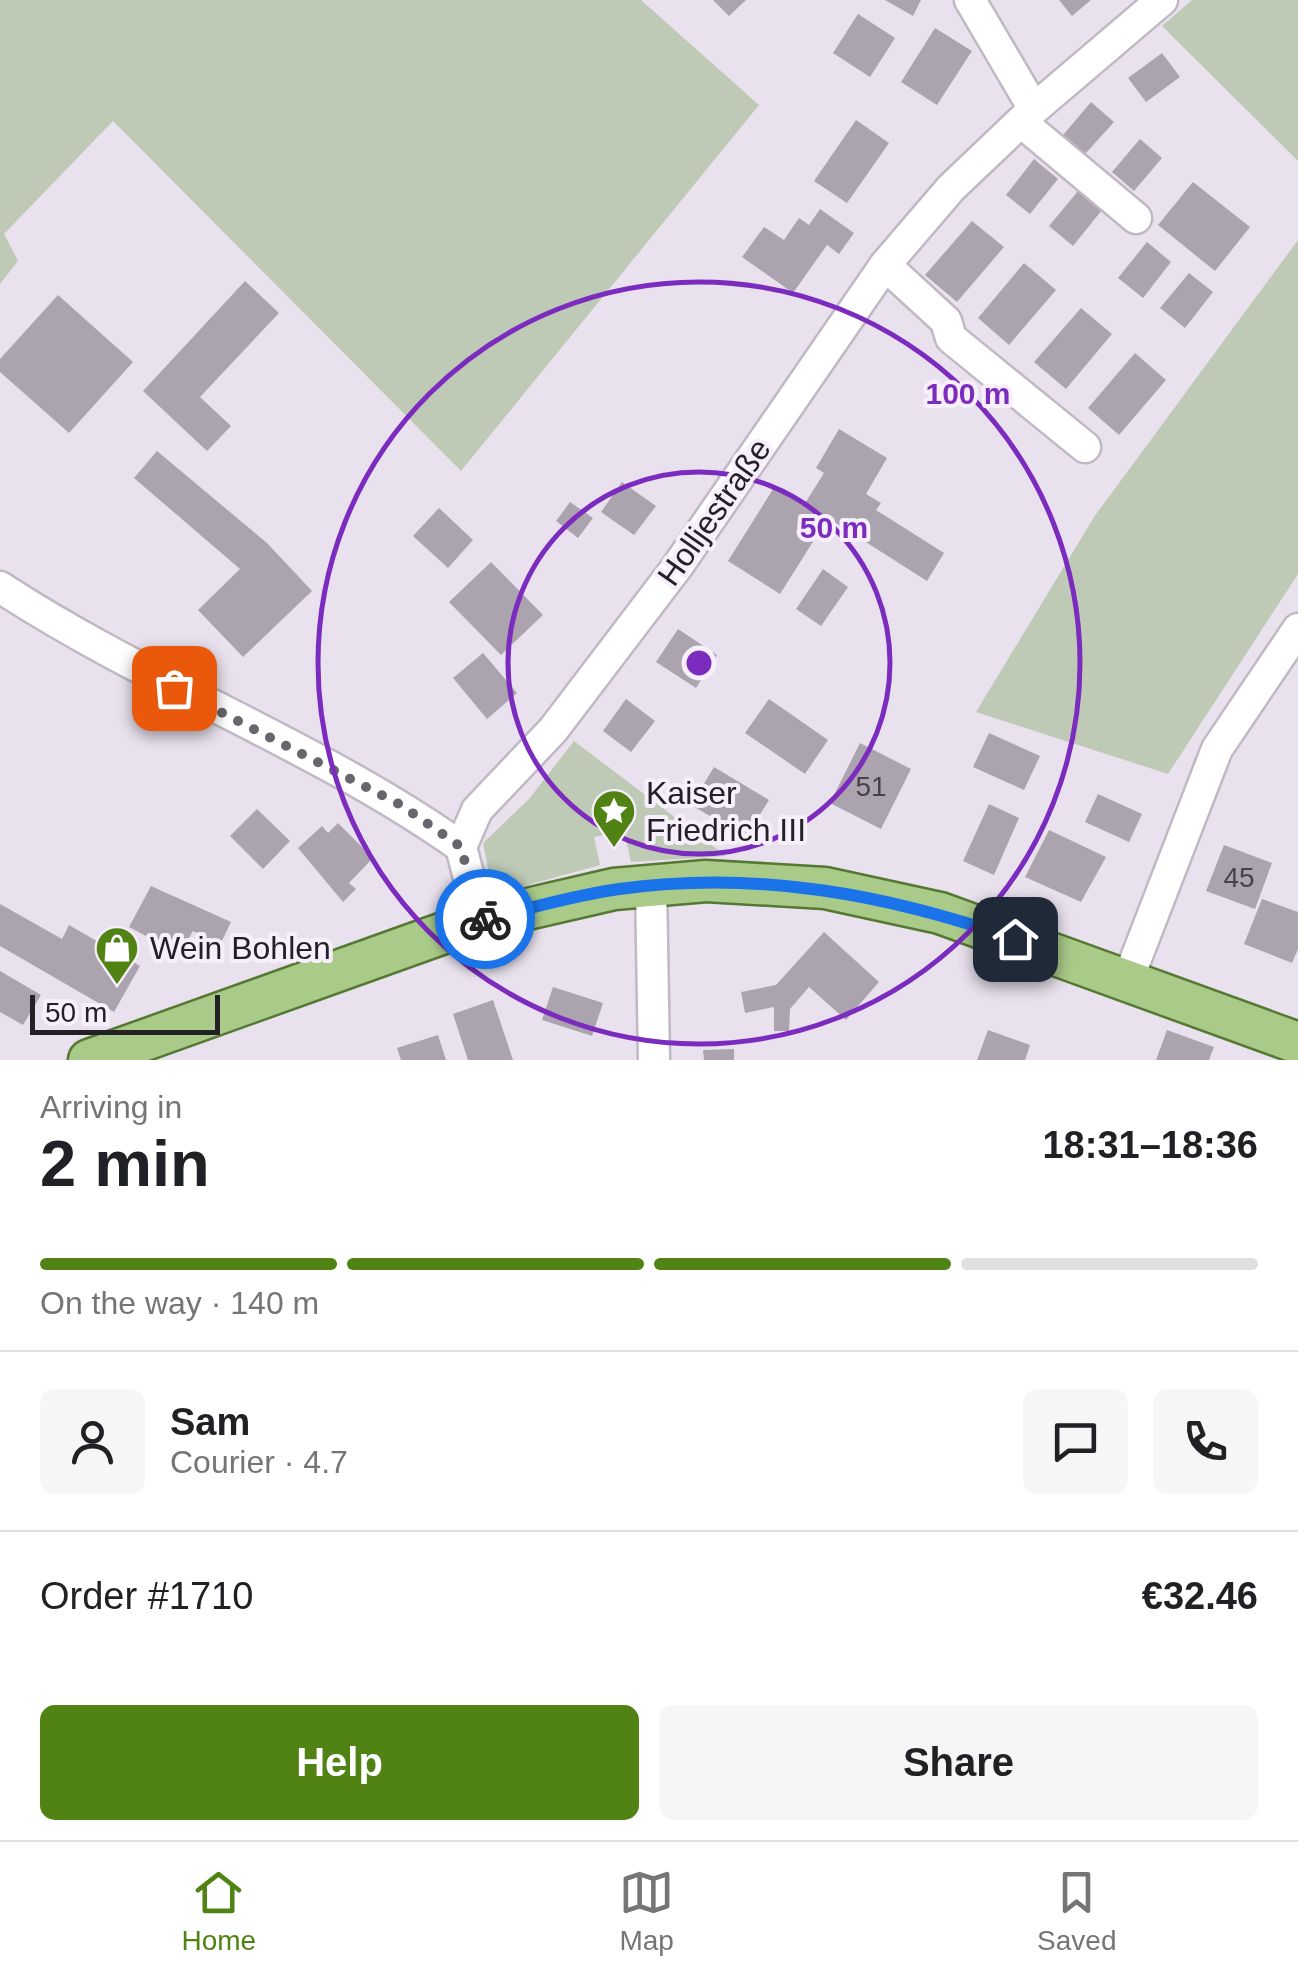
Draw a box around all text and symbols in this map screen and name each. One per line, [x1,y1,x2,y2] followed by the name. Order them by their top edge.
[925,377,1011,410] text: 100 m
[650,432,778,592] street label: Holljestraße
[800,511,868,544] text: 50 m
[681,645,717,681] centre of rings
[132,646,217,731] pin
[147,661,202,716] icon: bag
[855,771,887,802] house number: 51
[646,775,806,848] place label: Kaiser Friedrich III
[591,788,637,849] place icon: Kaiser Friedrich III
[1223,862,1255,893] house number: 45
[435,869,535,969] courier
[458,892,513,947] icon: bike
[973,897,1058,982] pin
[988,912,1043,967] icon: home
[94,925,140,986] shop icon: Wein Bohlen
[150,930,331,966] place label: Wein Bohlen
[30,990,220,1034] scale bar
[45,997,107,1028] text: 50 m
[40,1089,182,1125] text: Arriving in
[1042,1124,1258,1166] text: 18:31–18:36
[40,1127,210,1200] text: 2 min
[40,1285,319,1321] text: On the way · 140 m
[40,1389,145,1494] button: person
[1023,1389,1128,1494] button: chat
[1153,1389,1258,1494] button: phone
[170,1401,250,1443] text: Sam
[170,1444,348,1480] text: Courier · 4.7
[40,1575,253,1617] text: Order #1710
[1142,1575,1258,1617] text: €32.46
[40,1705,639,1820] button: Help
[659,1705,1258,1820] button: Share
[181,1865,256,1957] tab: Home
[619,1865,674,1957] tab: Map
[1037,1865,1116,1957] tab: Saved

